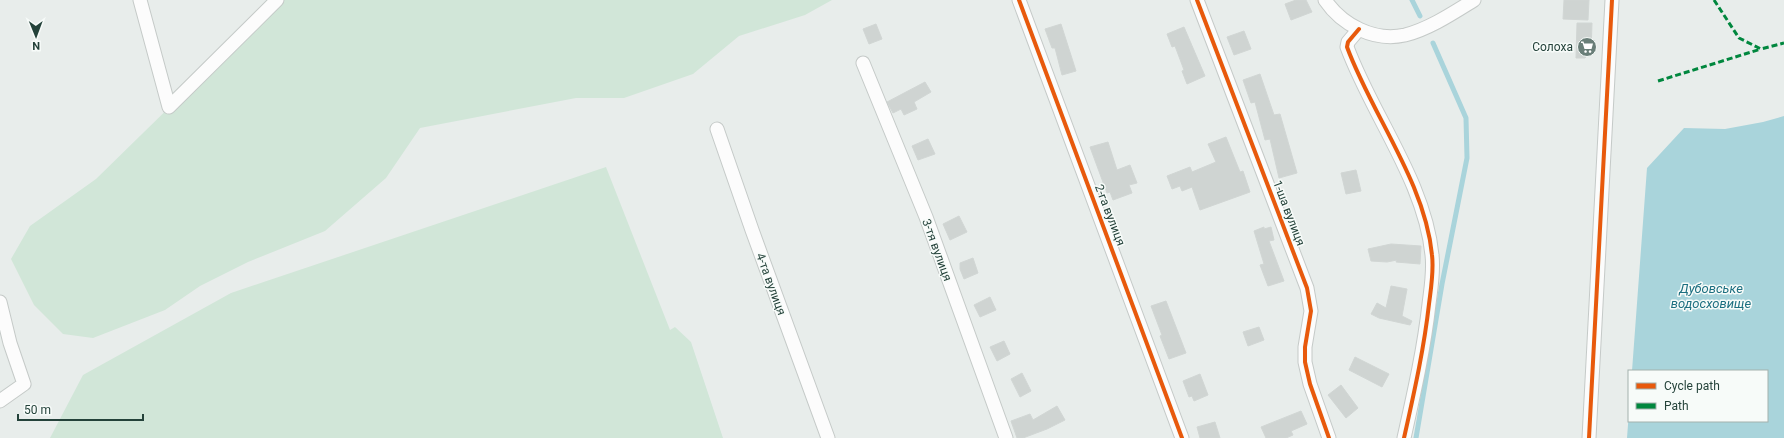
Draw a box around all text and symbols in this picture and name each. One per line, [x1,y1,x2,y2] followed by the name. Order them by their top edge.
[16,16,56,56] north arrow
[1576,36,1598,58] supermarket icon: Солоха
[32,39,40,52] text: N
[1532,40,1573,54] place label: Солоха
[1270,178,1308,248] street label: 1-ша вулиця
[1092,182,1128,248] street label: 2-га вулиця
[919,217,955,283] street label: 3-тя вулиця
[753,251,789,317] street label: 4-та вулиця
[1671,281,1751,311] water label: Дубовське водосховище
[1628,370,1768,422] legend
[1664,379,1720,393] text: Cycle path
[18,396,143,422] scale bar
[1664,399,1689,413] text: Path
[24,403,51,417] text: 50 m

